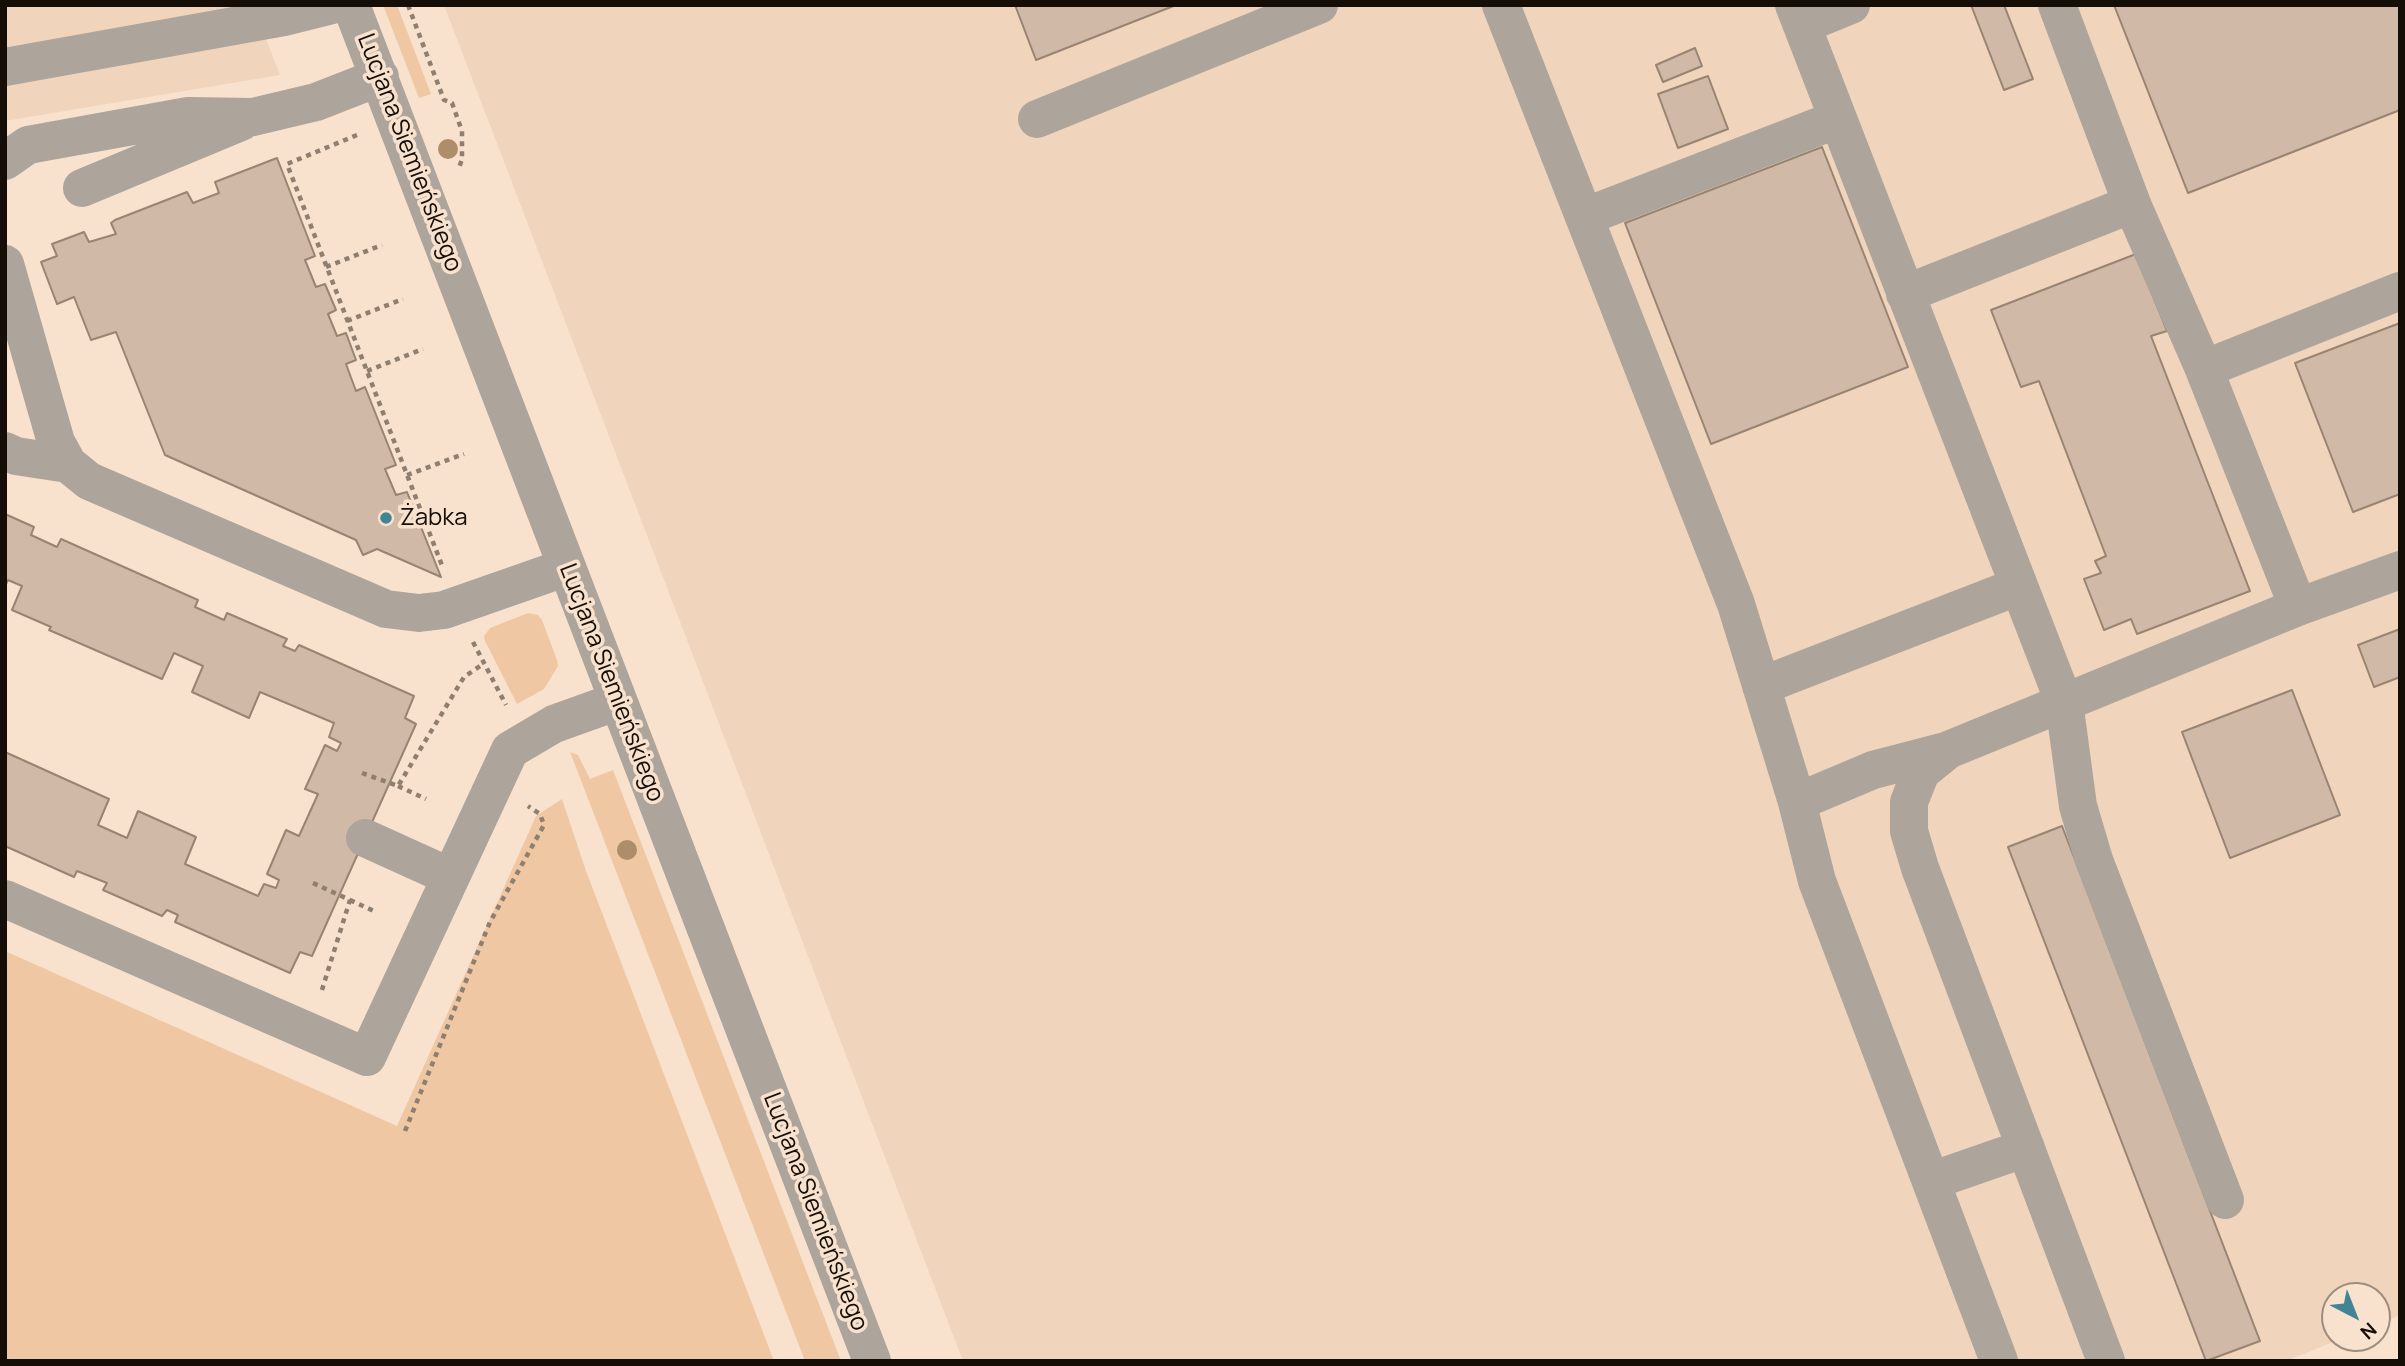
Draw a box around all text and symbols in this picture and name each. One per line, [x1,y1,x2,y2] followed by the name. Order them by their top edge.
[350,30,468,276] street label: Lucjana Siemieńskiego
[400,504,468,532] place label: Żabka
[378,510,394,526] marker: Żabka
[552,560,670,806] street label: Lucjana Siemieńskiego
[756,1089,874,1335] street label: Lucjana Siemieńskiego
[2321,1282,2391,1352] north arrow
[2355,1317,2382,1345] text: N

